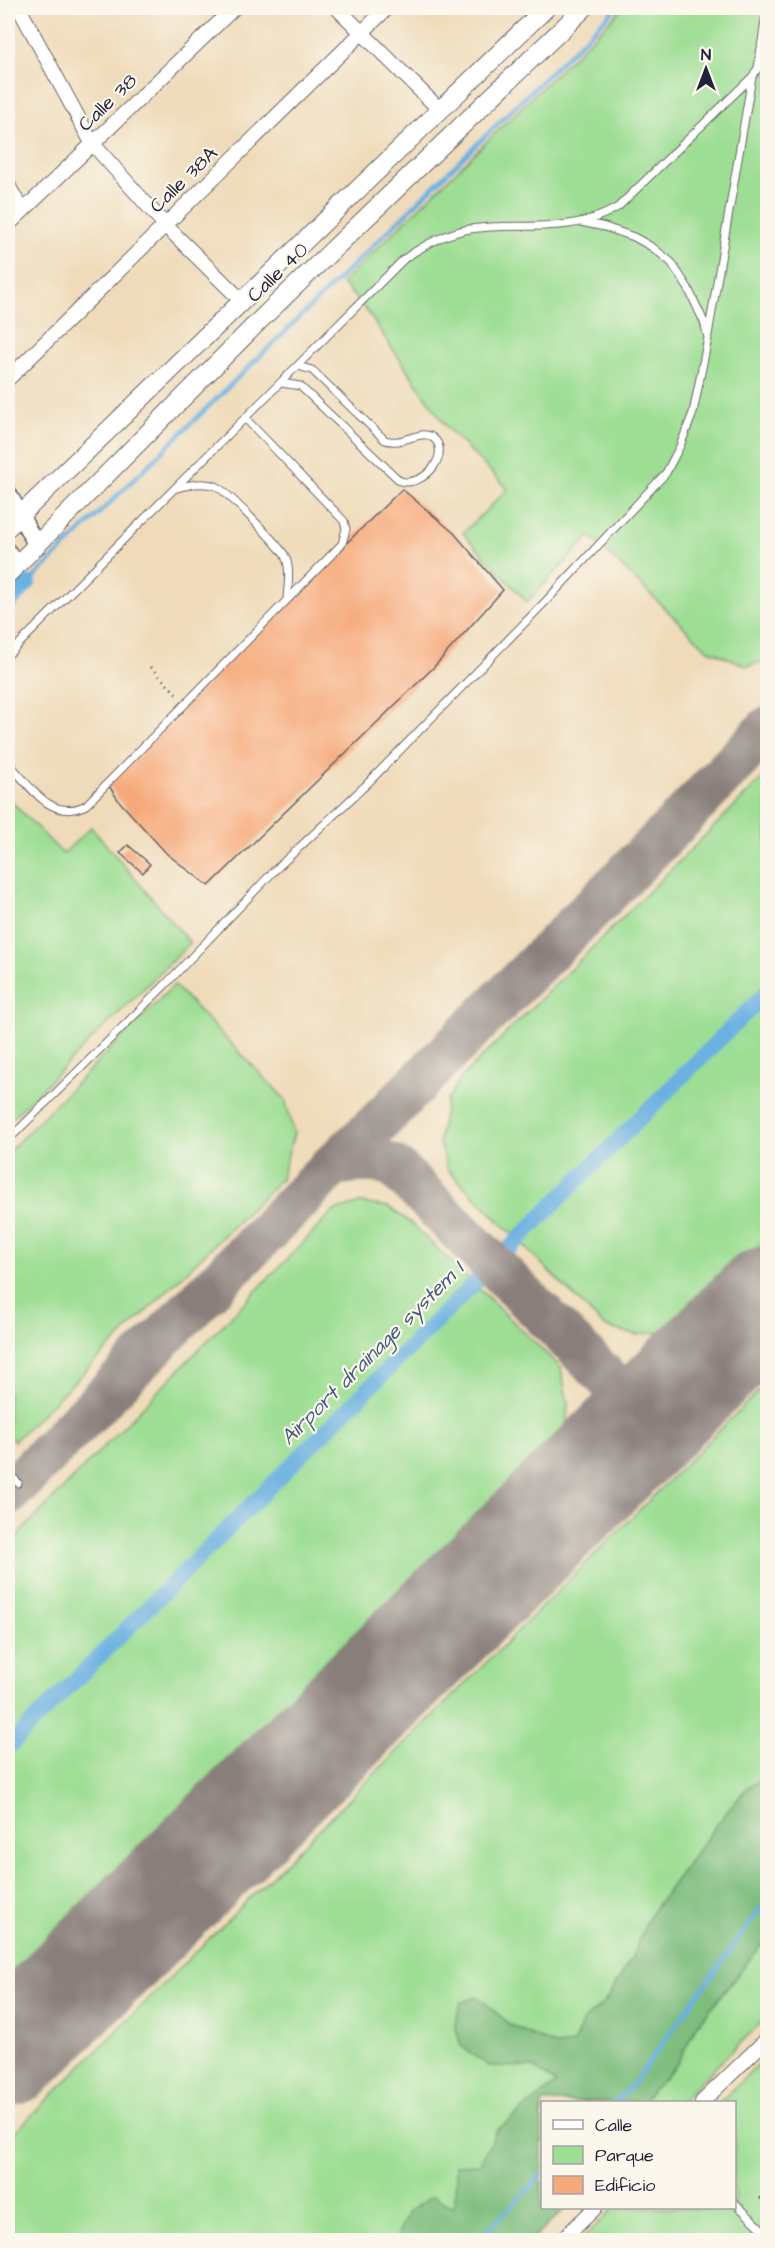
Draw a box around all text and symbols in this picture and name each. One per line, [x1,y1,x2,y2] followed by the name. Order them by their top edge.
[676,39,736,99] north arrow
[701,44,711,66] text: N
[72,67,144,138] street label: Calle 38
[143,140,224,219] street label: Calle 38A
[241,236,315,309] street label: Calle 40
[274,1253,473,1452] water label: Airport drainage system I
[541,2101,736,2209] legend
[595,2113,633,2138] text: Calle
[595,2143,654,2168] text: Parque
[595,2173,655,2198] text: Edificio

